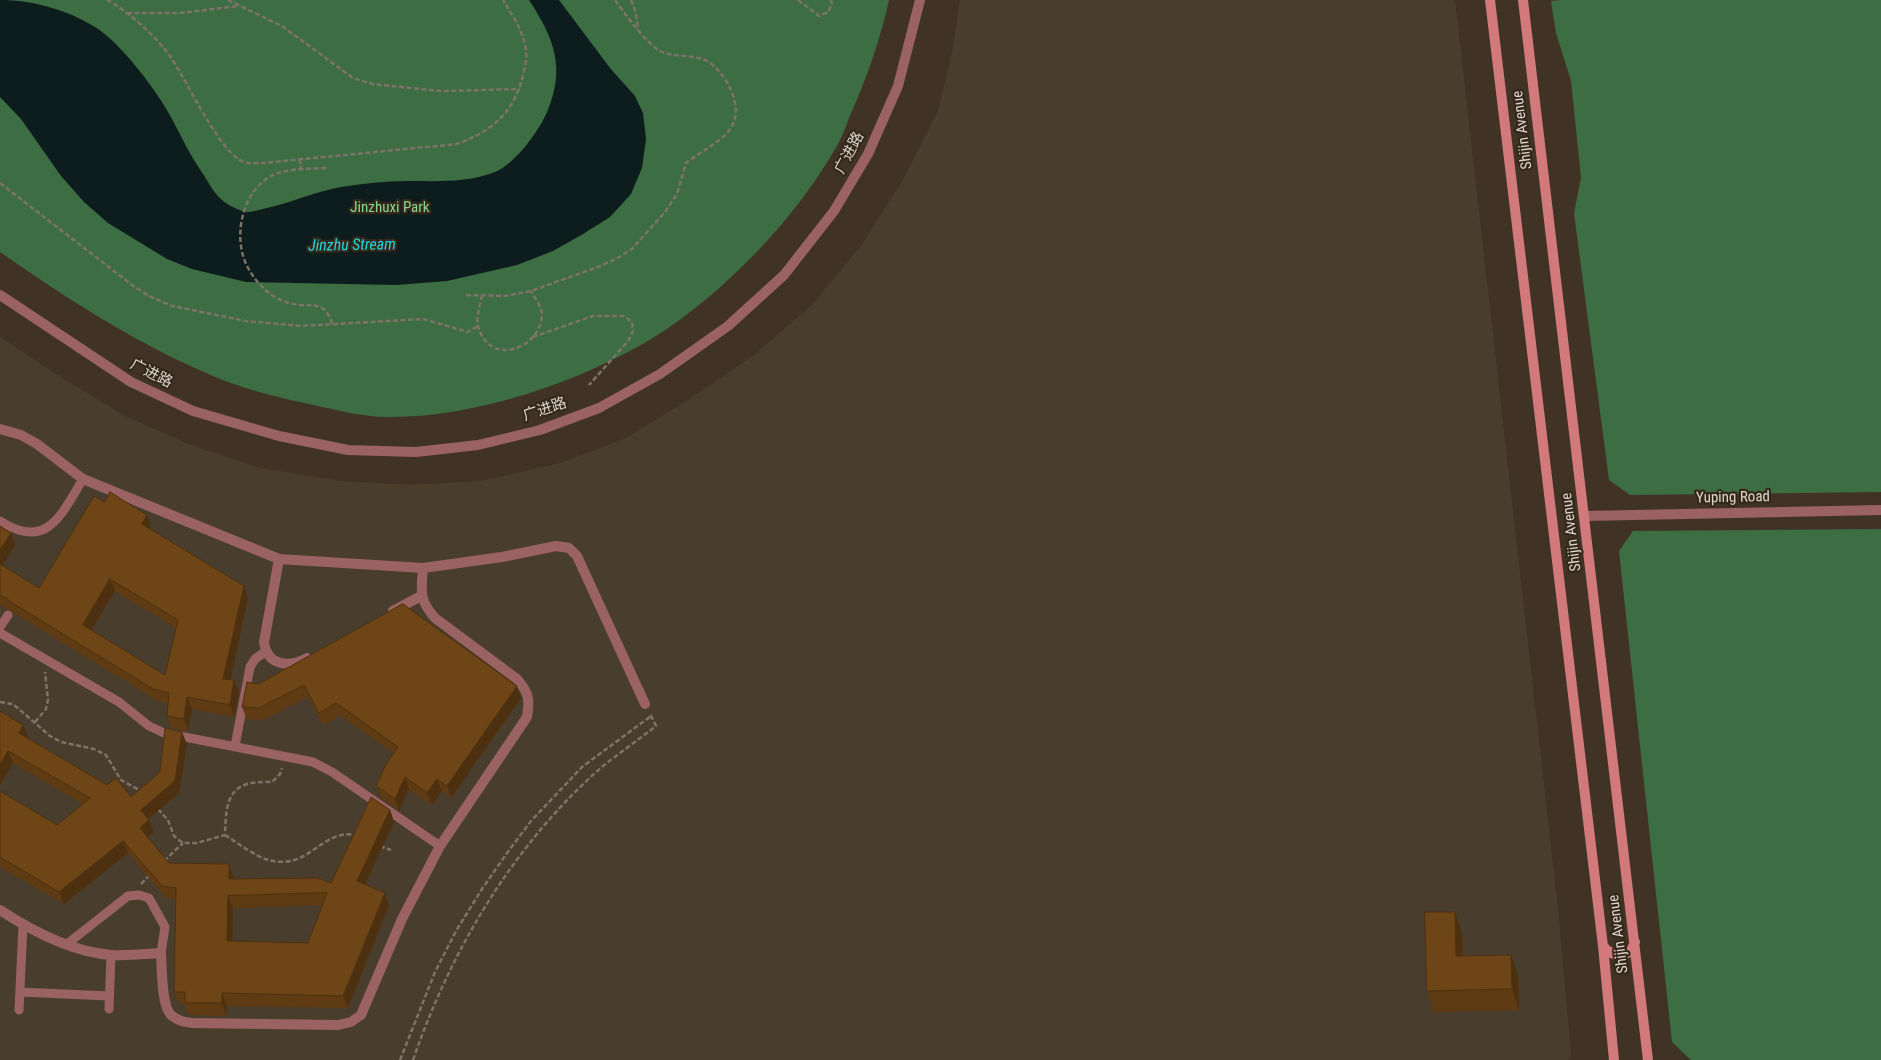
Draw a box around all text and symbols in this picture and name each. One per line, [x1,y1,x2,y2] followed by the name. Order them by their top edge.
[1509,90,1537,170] street label: Shijin Avenue
[831,129,869,177] street label: 广进路
[350,199,430,217] park label: Jinzhuxi Park
[308,236,396,256] water label: Jinzhu Stream
[127,356,175,392] street label: 广进路
[521,394,569,426] street label: 广进路
[1696,488,1770,508] street label: Yuping Road
[1558,492,1586,572] street label: Shijin Avenue
[1605,894,1633,974] street label: Shijin Avenue

